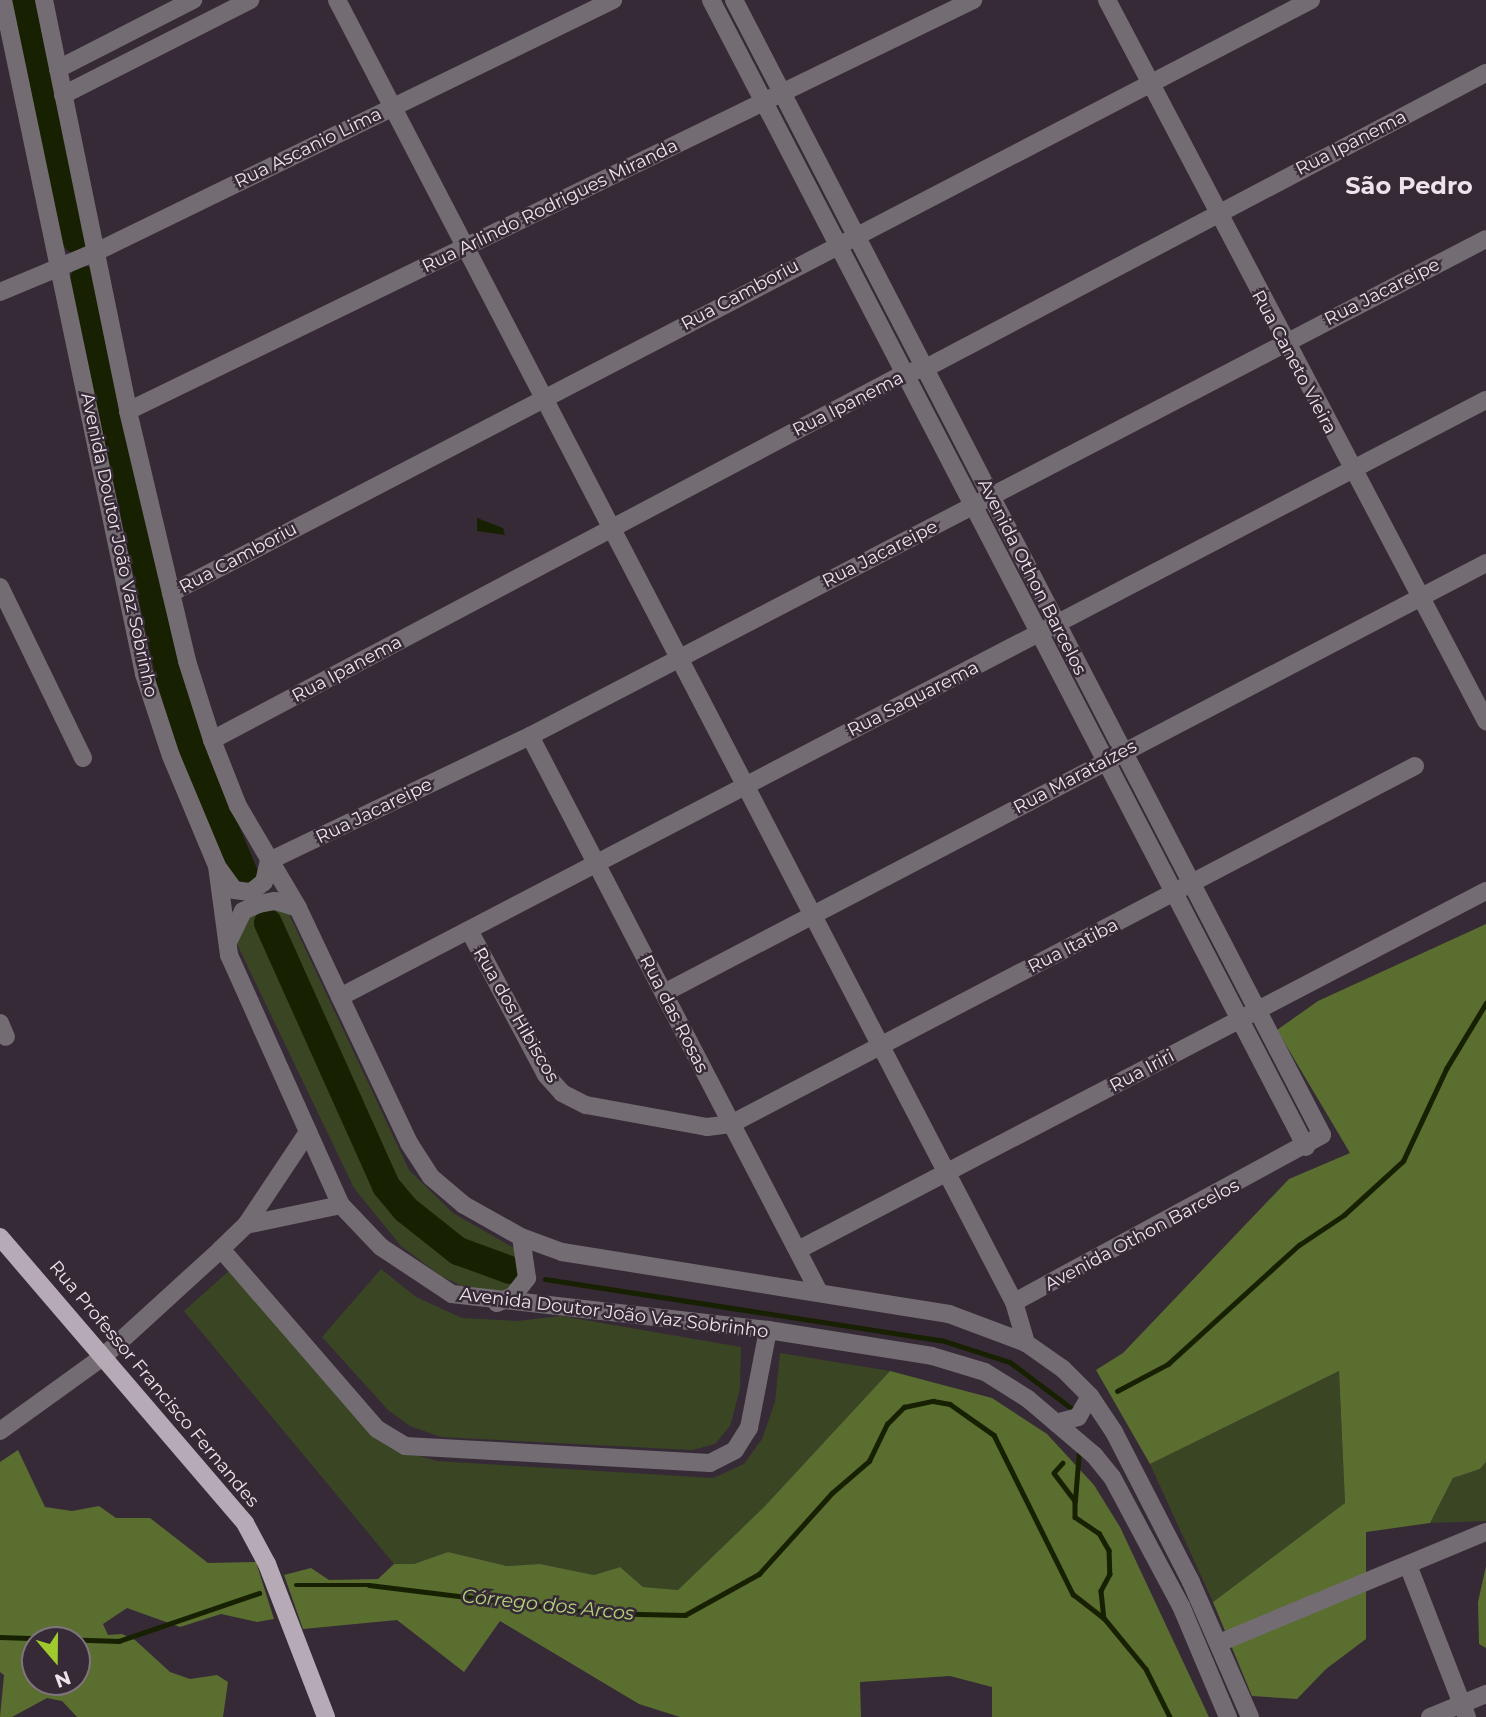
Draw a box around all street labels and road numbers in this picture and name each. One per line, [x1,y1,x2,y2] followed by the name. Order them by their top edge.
[231,103,385,193] street label: Rua Ascanio Lima
[1292,106,1410,180] street label: Rua Ipanema
[419,135,681,277] street label: Rua Arlindo Rodrigues Miranda
[1321,254,1443,330] street label: Rua Jacareipe
[677,255,803,335] street label: Rua Camboriu
[1247,286,1341,438] street label: Rua Caneto Vieira
[789,367,907,441] street label: Rua Ipanema
[76,391,162,699] street label: Avenida Doutor João Vaz Sobrinho
[973,475,1091,679] street label: Avenida Othon Barcelos
[819,516,941,592] street label: Rua Jacareipe
[175,518,301,598] street label: Rua Camboriu
[288,631,406,707] street label: Rua Ipanema
[844,657,982,741] street label: Rua Saquarema
[1010,735,1140,819] street label: Rua Marataízes
[312,774,436,848] street label: Rua Jacareipe
[1024,914,1122,978] street label: Rua Itatiba
[468,943,564,1087] street label: Rua dos Hibiscos
[635,952,713,1076] street label: Rua das Rosas
[1106,1045,1178,1097] street label: Rua Iriri
[1041,1174,1243,1296] street label: Avenida Othon Barcelos
[45,1256,263,1512] street label: Rua Professor Francisco Fernandes
[458,1283,770,1343] street label: Avenida Doutor João Vaz Sobrinho

